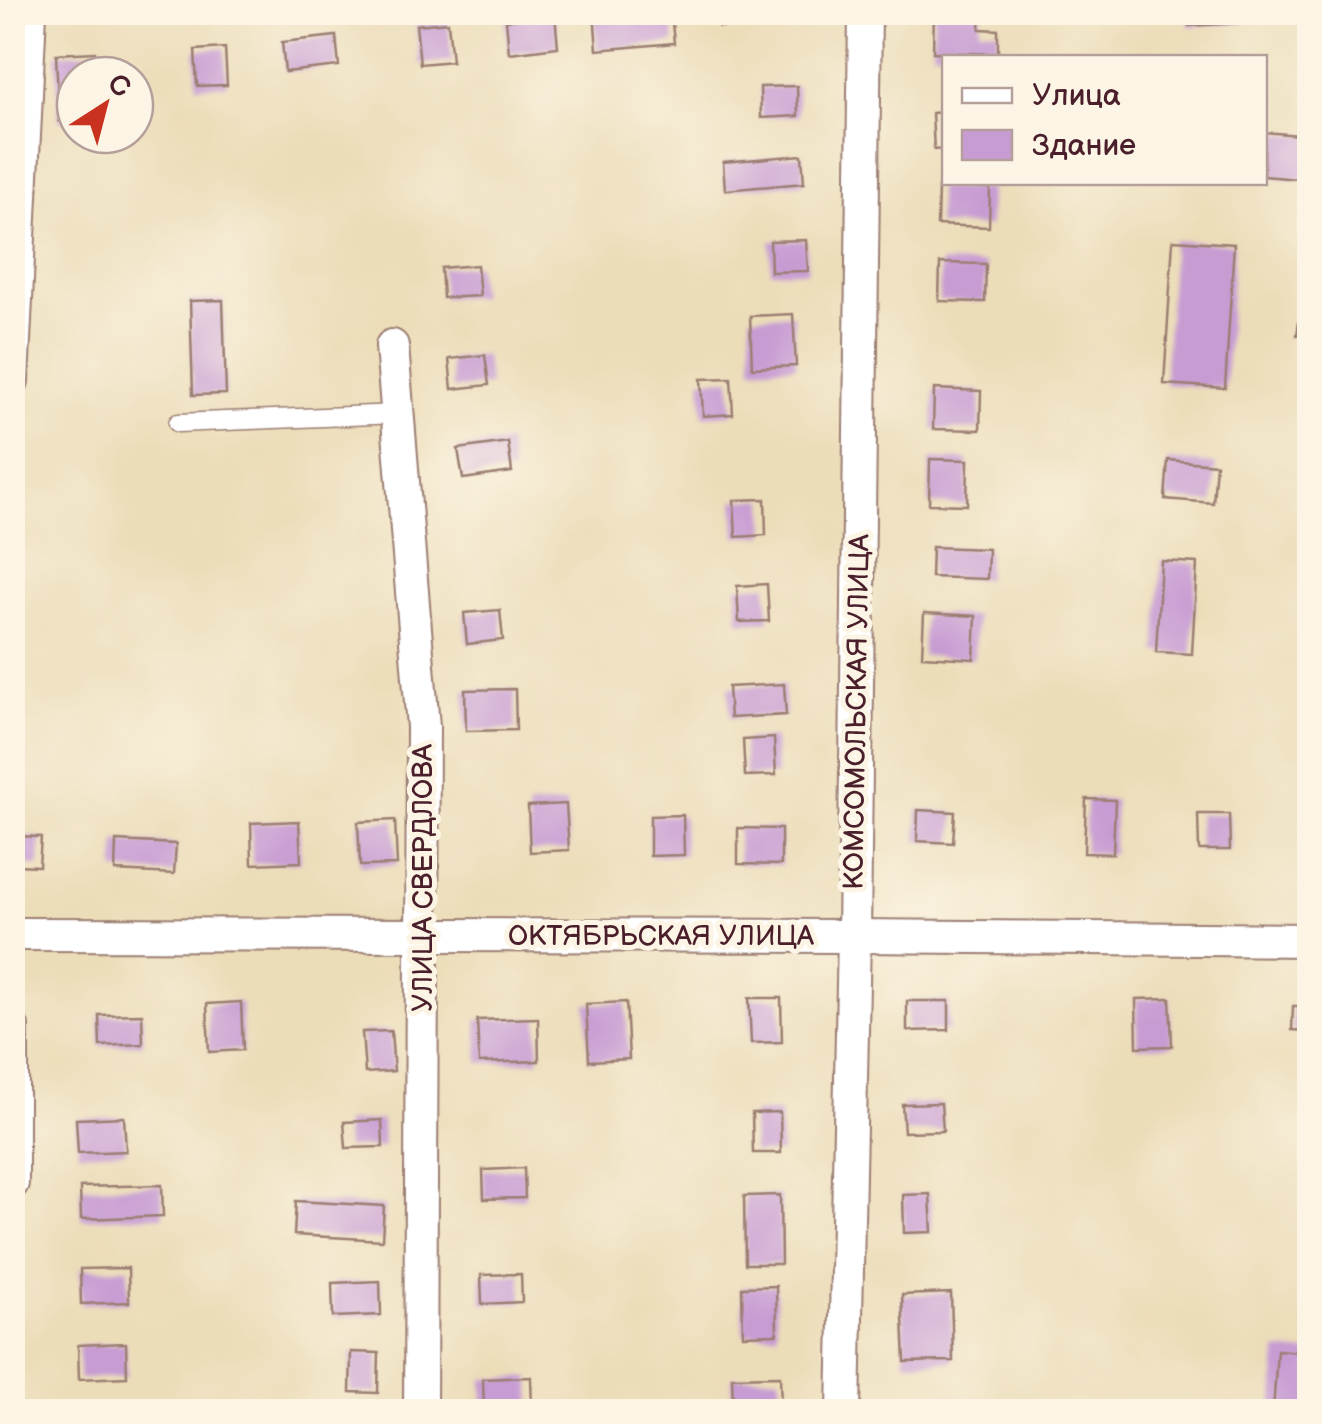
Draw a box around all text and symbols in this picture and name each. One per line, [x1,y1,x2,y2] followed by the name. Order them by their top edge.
[55,55,155,155] north arrow
[942,55,1267,185] legend
[101,67,137,105] text: С
[1032,78,1121,114] text: Улица
[1032,128,1136,164] text: Здание
[837,533,877,890] street label: КОМСОМОЛЬСКАЯ УЛИЦА
[407,743,440,1012] street label: УЛИЦА СВЕРДЛОВА
[508,920,815,953] street label: ОКТЯБРЬСКАЯ УЛИЦА

